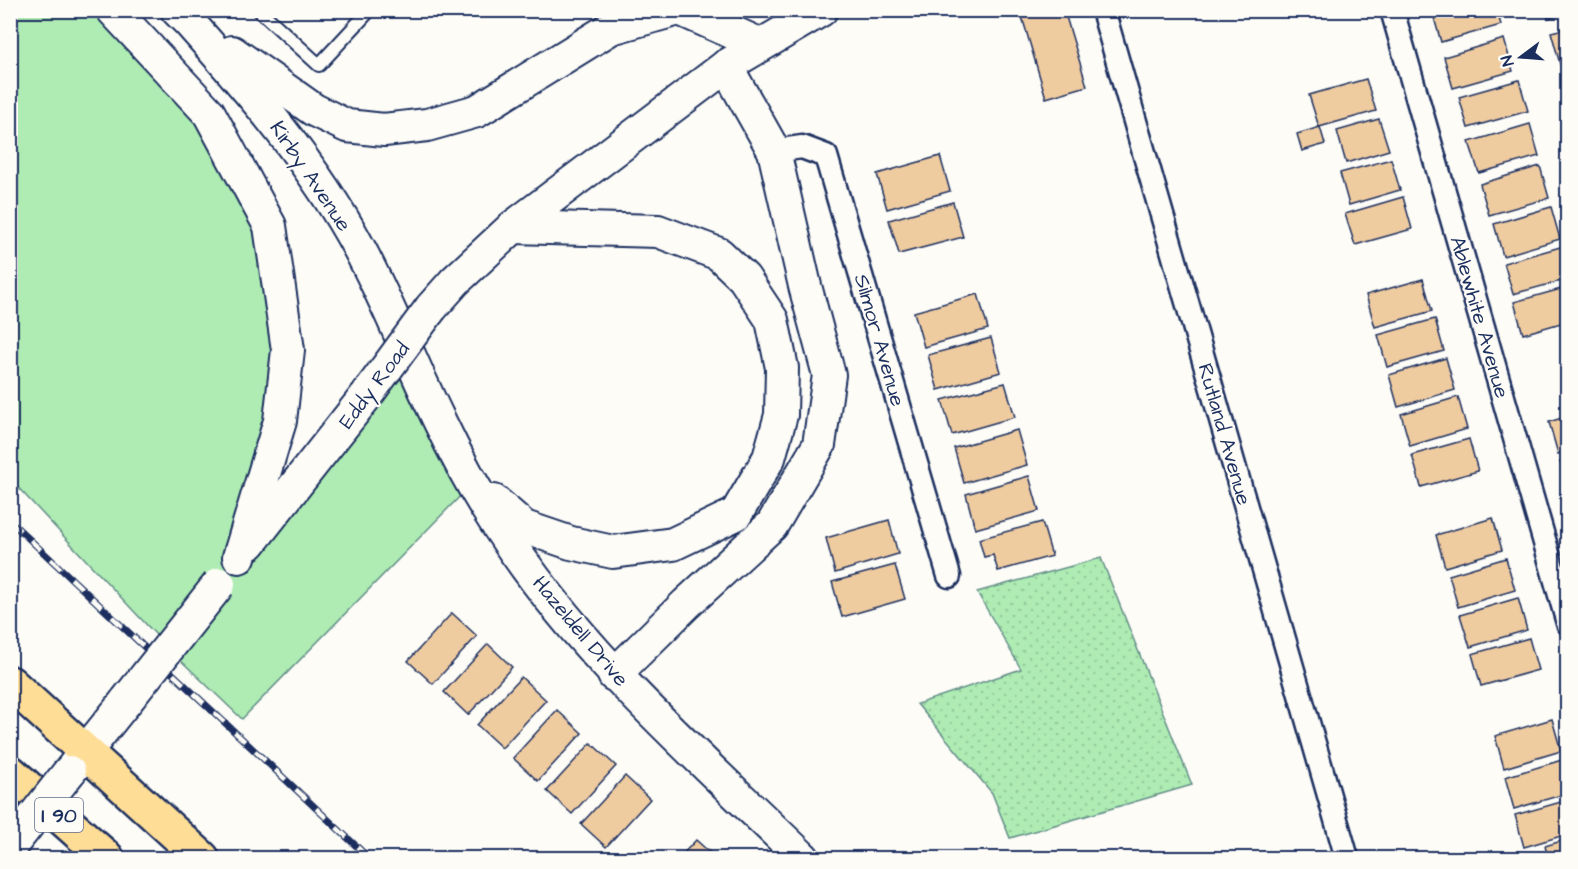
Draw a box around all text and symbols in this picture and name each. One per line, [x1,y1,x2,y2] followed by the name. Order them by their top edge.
[1491,27,1551,87] north arrow
[1496,53,1519,69] text: N
[261,115,358,238] street label: Kirby Avenue
[1443,233,1516,401] street label: Ablewhite Avenue
[847,271,912,410] street label: Silmor Avenue
[332,336,418,436] street label: Eddy Road
[1190,360,1259,508] street label: Rutland Avenue
[526,570,636,693] street label: Hazeldell Drive
[35,798,83,832] road number: I 90

